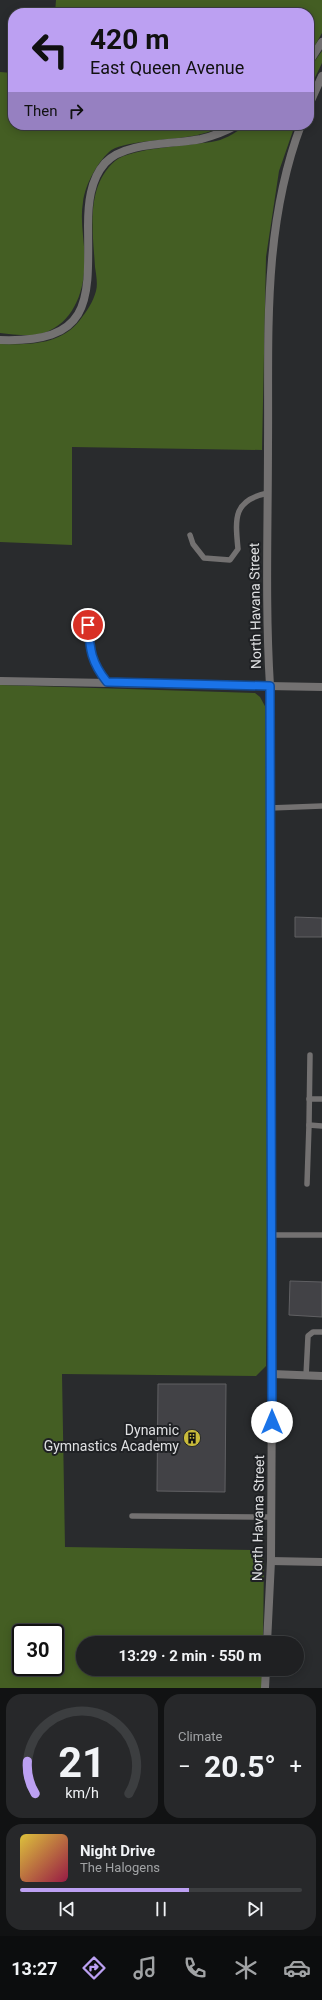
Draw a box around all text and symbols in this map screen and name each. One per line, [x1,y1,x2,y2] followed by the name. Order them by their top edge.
[90,23,169,56] text: 420 m
[24,24,76,76] icon: left
[90,57,244,78] text: East Queen Avenue
[65,100,87,122] icon: right
[24,102,57,120] text: Then
[246,542,264,669] street label: North Havana Street
[71,608,105,642] pin
[77,614,99,636] icon: arrive
[251,1401,293,1443] position arrow
[44,1422,179,1454] place label: Dynamic Gymnastics Academy
[182,1428,202,1448] building icon: Dynamic Gymnastics Academy
[249,1454,267,1581] street label: North Havana Street
[12,1624,64,1676] speed limit sign: 30
[119,1647,261,1665] text: 13:29 · 2 min · 550 m
[178,1729,222,1744] text: Climate
[58,1738,106,1787] text: 21
[204,1749,276,1784] text: 20.5°
[178,1754,191,1779] text: −
[290,1754,302,1779] text: +
[65,1785,99,1801] text: km/h
[80,1842,155,1860] text: Night Drive
[80,1860,160,1875] text: The Halogens
[56,1898,78,1920] icon: previous
[150,1898,172,1920] icon: pause
[244,1898,266,1920] icon: next
[80,1954,108,1982] icon: directions
[131,1954,159,1982] icon: music
[181,1954,209,1982] icon: phone
[232,1954,260,1982] icon: climate
[283,1954,311,1982] icon: car
[11,1958,58,1979] text: 13:27

